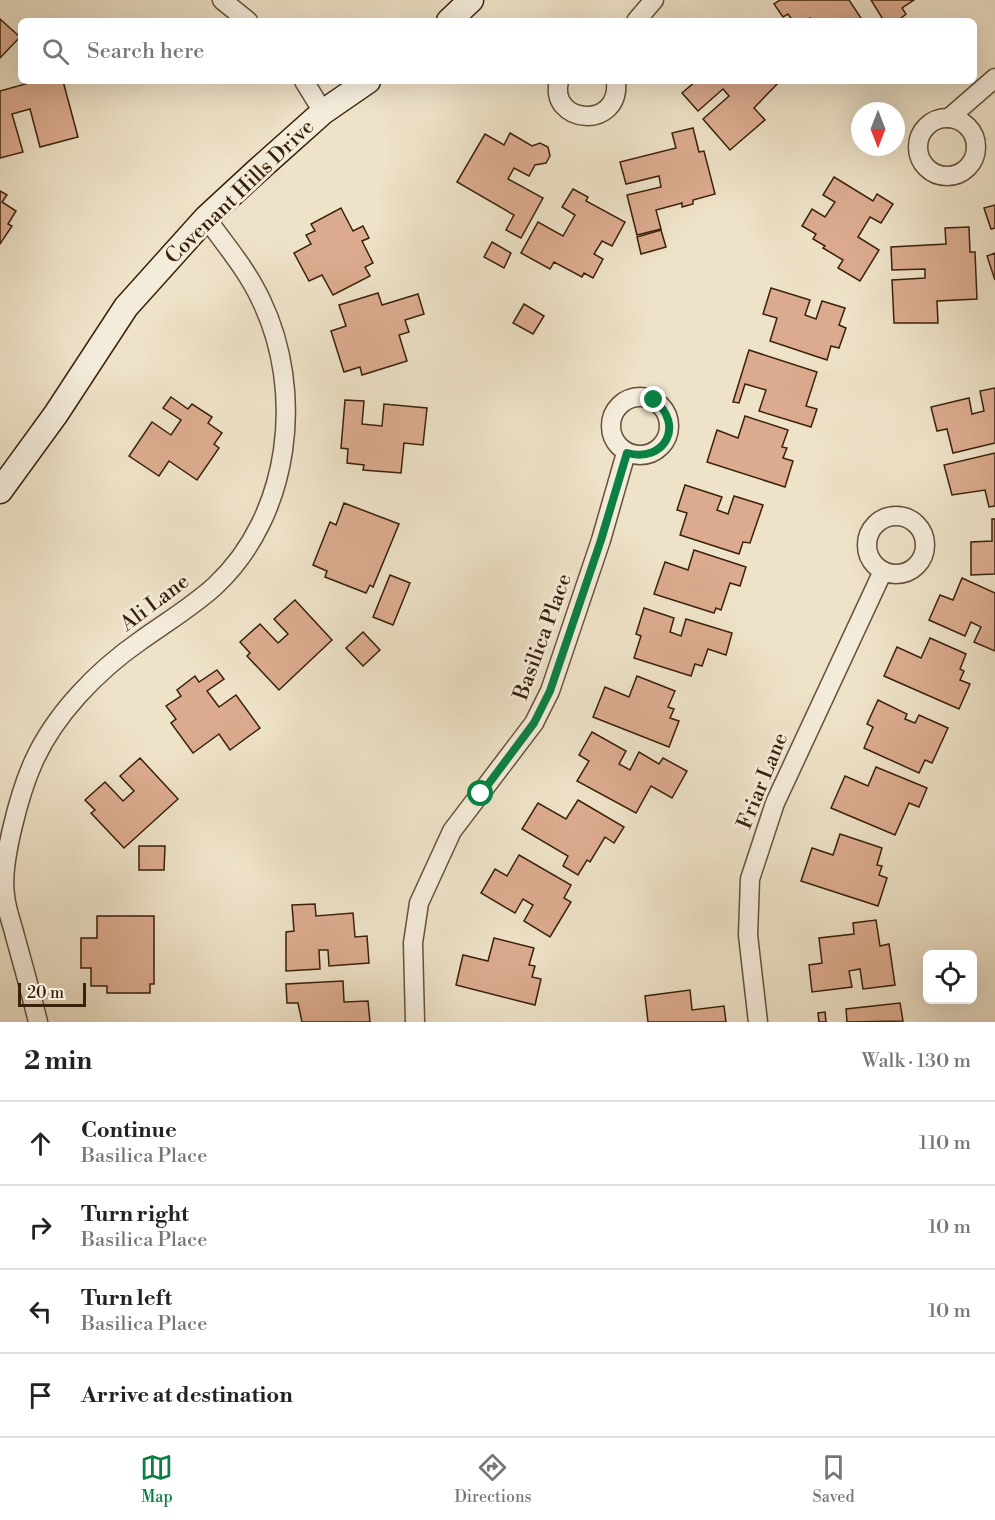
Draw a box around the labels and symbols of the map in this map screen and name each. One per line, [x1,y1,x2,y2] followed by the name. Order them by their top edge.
[851,102,905,156] north arrow
[160,114,320,270] street label: Covenant Hills Drive
[640,386,666,412] route end
[115,569,195,638] street label: Ali Lane
[508,570,578,705] street label: Basilica Place
[732,729,794,833] street label: Friar Lane
[467,780,493,806] route start
[18,980,86,1008] scale bar

